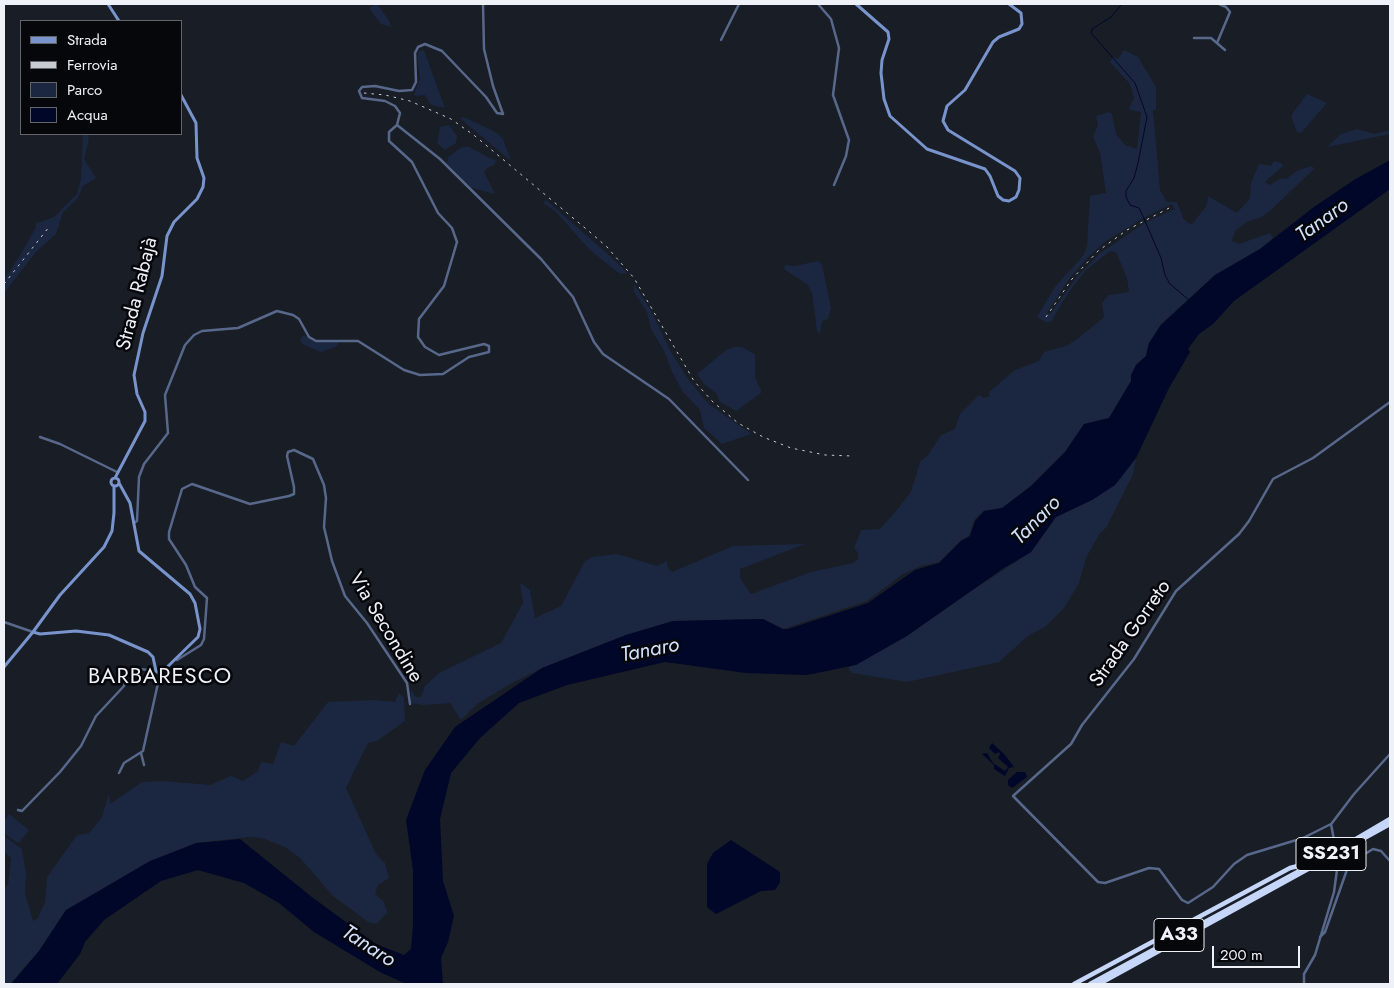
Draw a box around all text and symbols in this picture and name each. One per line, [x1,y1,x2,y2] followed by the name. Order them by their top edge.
[20,20,182,135] legend
[67,29,107,51] text: Strada
[67,54,118,76] text: Ferrovia
[67,79,102,101] text: Parco
[67,104,108,126] text: Acqua
[1292,193,1354,249] water label: Tanaro
[112,235,164,353] street label: Strada Rabajà
[1007,491,1067,551] water label: Tanaro
[343,569,427,687] street label: Via Secondine
[1085,576,1177,692] street label: Strada Gorreto
[619,633,681,669] water label: Tanaro
[87,665,233,691] district label: BARBARESCO
[1296,838,1366,871] road number: SS231
[1154,918,1204,952] road number: A33
[336,920,400,974] water label: Tanaro
[1214,936,1302,968] scale bar
[1220,944,1263,966] text: 200 m

